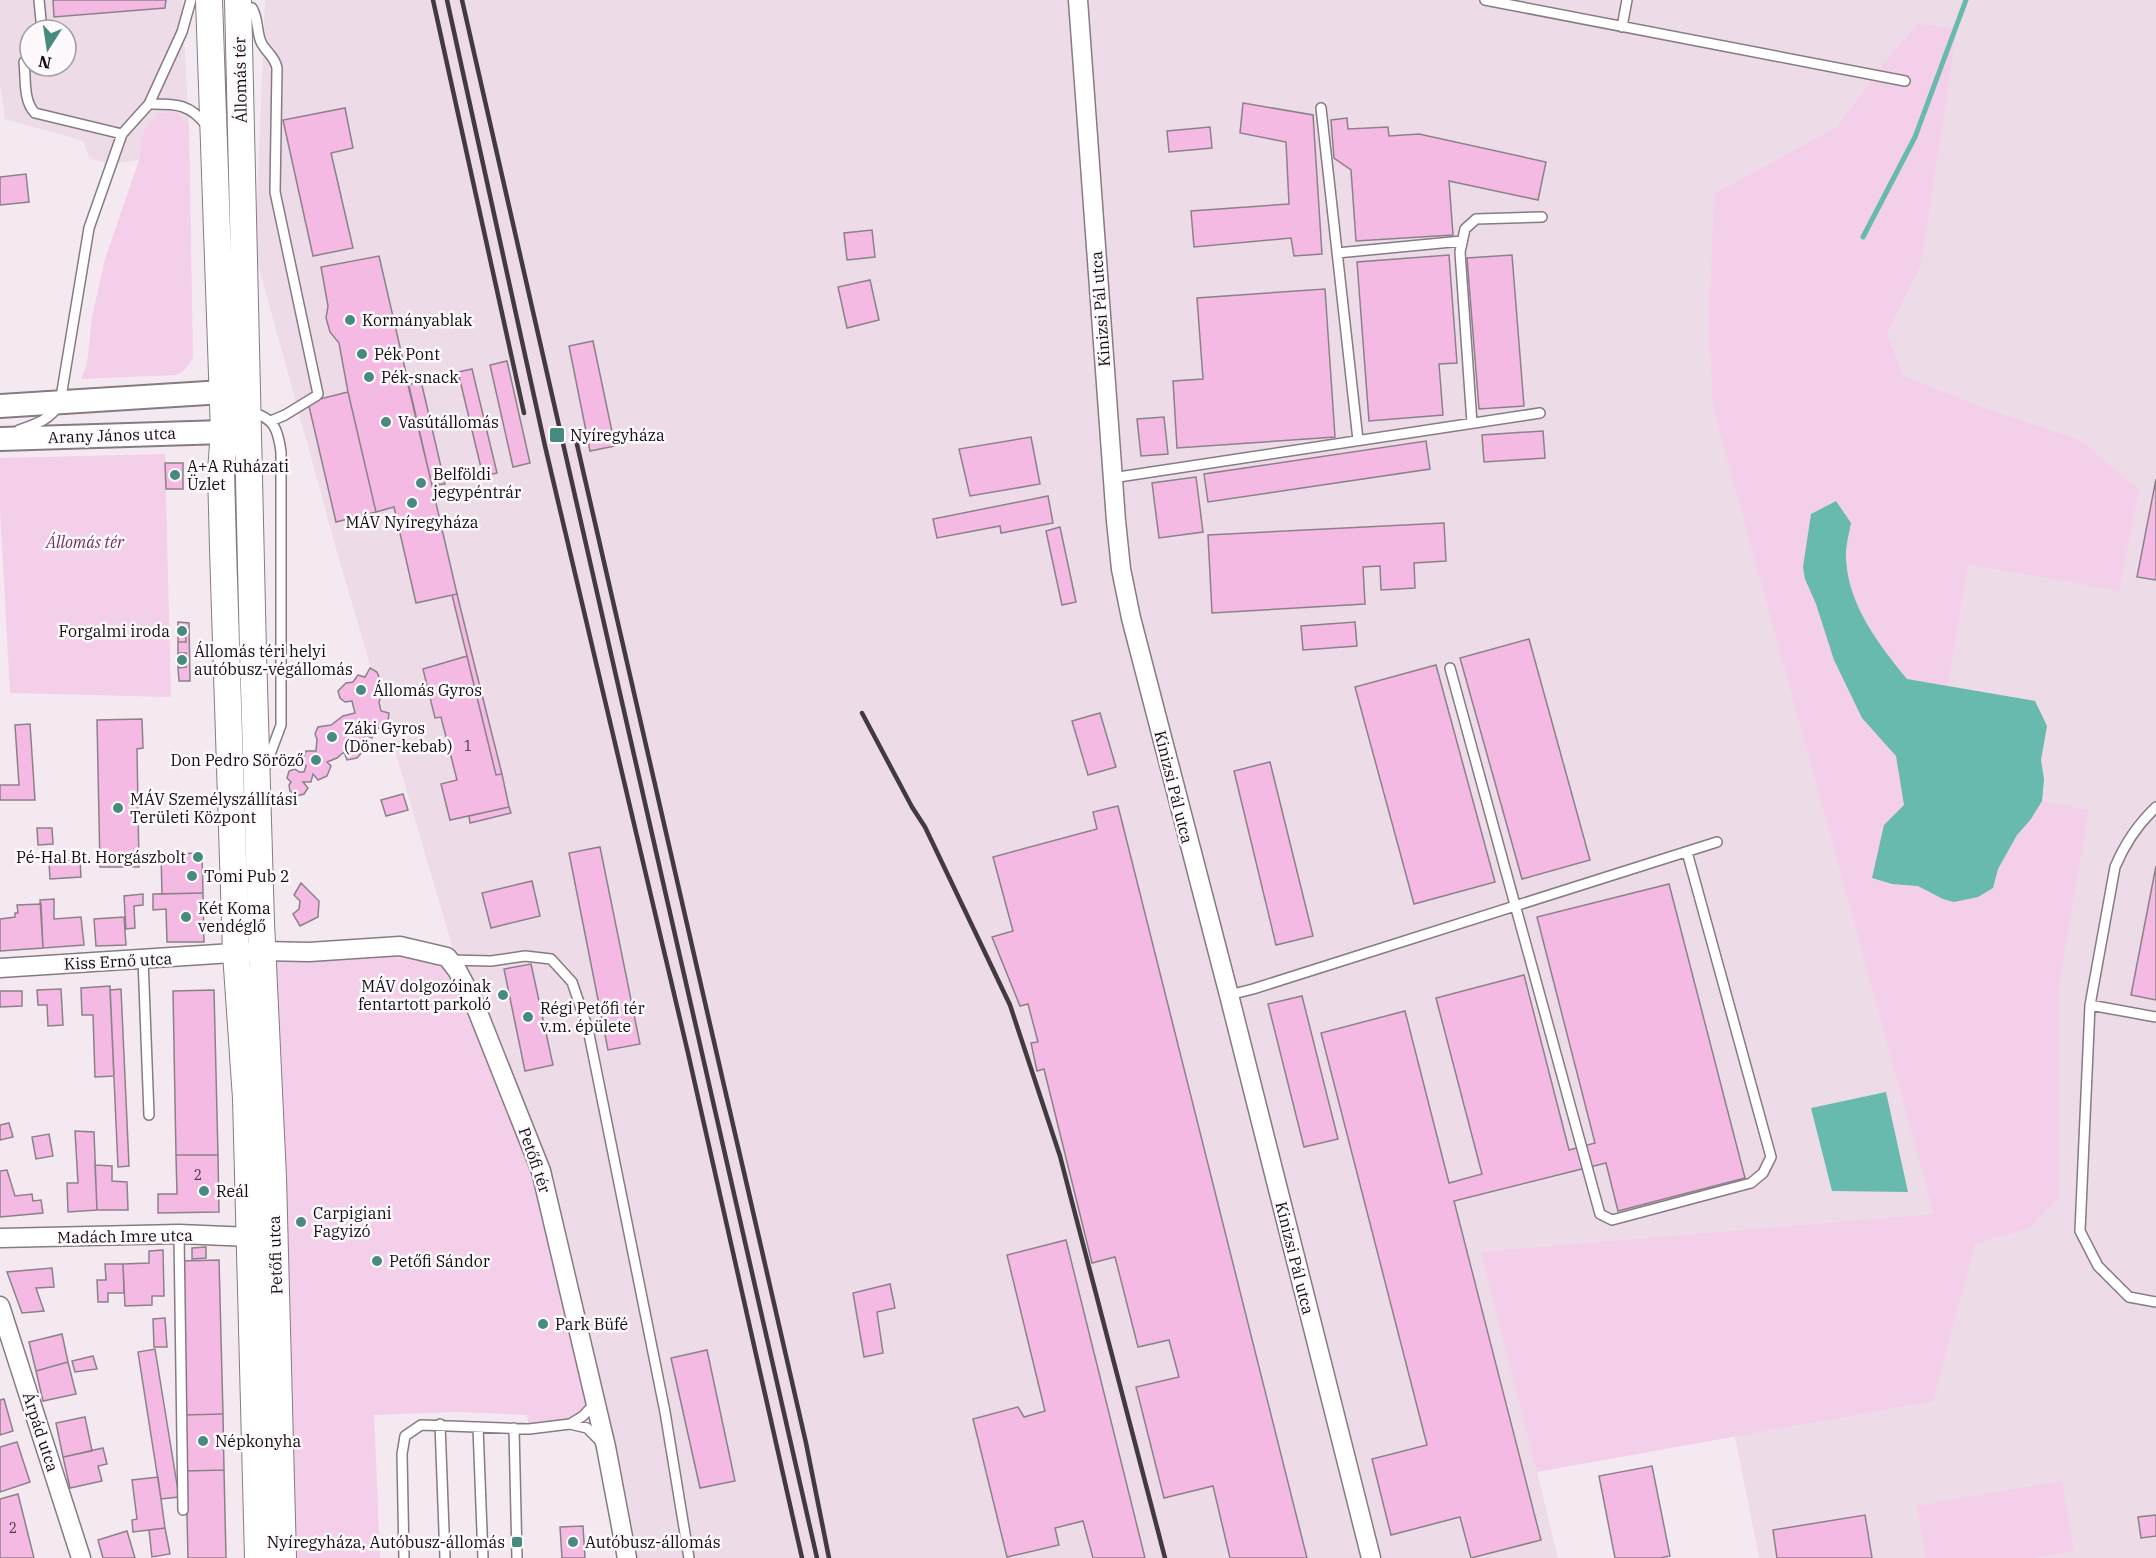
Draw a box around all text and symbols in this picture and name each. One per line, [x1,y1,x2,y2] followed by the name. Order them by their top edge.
[18,18,78,78] north arrow
[228,37,251,123] street label: Állomás tér
[37,52,53,74] text: N
[1086,250,1114,367] street label: Kinizsi Pál utca
[362,310,473,330] place label: Kormányablak
[343,313,357,327] marker: Kormányablak
[374,344,440,364] place label: Pék Pont
[355,347,369,361] marker: Pék Pont
[381,367,459,387] place label: Pék-snack
[362,370,376,384] marker: Pék-snack
[398,412,499,432] place label: Vasútállomás
[379,415,393,429] marker: Vasútállomás
[48,423,177,447] street label: Arany János utca
[570,425,665,445] place label: Nyíregyháza
[548,426,566,444] marker: Nyíregyháza
[187,456,289,494] place label: A+A Ruházati Üzlet
[432,464,521,502] place label: Belföldi jegypéntrár
[168,468,182,482] marker: A+A Ruházati Üzlet
[414,476,428,490] marker: Belföldi jegypéntrár
[405,496,419,510] marker: MÁV Nyíregyháza
[345,511,479,532] place label: MÁV Nyíregyháza
[45,531,125,552] park label: Állomás tér
[59,621,170,641] place label: Forgalmi iroda
[175,624,189,638] marker: Forgalmi iroda
[194,640,353,679] place label: Állomás téri helyi autóbusz-végállomás
[175,653,189,667] marker: Állomás téri helyi autóbusz-végállomás
[373,679,482,700] place label: Állomás Gyros
[354,683,368,697] marker: Állomás Gyros
[344,718,452,756] place label: Záki Gyros (Döner-kebab)
[1150,728,1198,846] street label: Kinizsi Pál utca
[325,730,339,744] marker: Záki Gyros (Döner-kebab)
[464,737,472,755] house number: 1
[170,750,304,770] place label: Don Pedro Söröző
[309,753,323,767] marker: Don Pedro Söröző
[130,788,298,827] place label: MÁV Személyszállítási Területi Központ
[111,801,125,815] marker: MÁV Személyszállítási Területi Központ
[16,847,186,867] place label: Pé-Hal Bt. Horgászbolt
[191,850,205,864] marker: Pé-Hal Bt. Horgászbolt
[204,866,290,886] place label: Tomi Pub 2
[185,869,199,883] marker: Tomi Pub 2
[198,898,271,936] place label: Két Koma vendéglő
[179,910,193,924] marker: Két Koma vendéglő
[63,948,173,974] street label: Kiss Ernő utca
[358,975,492,1014] place label: MÁV dolgozóinak fentartott parkoló
[496,988,510,1002] marker: MÁV dolgozóinak fentartott parkoló
[540,998,645,1036] place label: Régi Petőfi tér v.m. épülete
[521,1010,535,1024] marker: Régi Petőfi tér v.m. épülete
[514,1125,556,1195] street label: Petőfi tér
[194,1166,202,1184] house number: 2
[216,1181,249,1201] place label: Reál
[197,1184,211,1198] marker: Reál
[1271,1199,1319,1317] street label: Kinizsi Pál utca
[313,1203,392,1241] place label: Carpigiani Fagyizó
[264,1215,286,1295] street label: Petőfi utca
[294,1215,308,1229] marker: Carpigiani Fagyizó
[57,1225,193,1247] street label: Madách Imre utca
[389,1251,490,1271] place label: Petőfi Sándor
[370,1254,384,1268] marker: Petőfi Sándor
[555,1314,628,1334] place label: Park Büfé
[536,1317,550,1331] marker: Park Büfé
[19,1389,64,1475] street label: Árpád utca
[215,1431,301,1451] place label: Népkonyha
[196,1434,210,1448] marker: Népkonyha
[9,1519,17,1537] house number: 2
[267,1532,505,1552] place label: Nyíregyháza, Autóbusz-állomás
[585,1532,720,1552] place label: Autóbusz-állomás
[510,1535,524,1549] marker: Nyíregyháza, Autóbusz-állomás
[566,1535,580,1549] marker: Autóbusz-állomás

